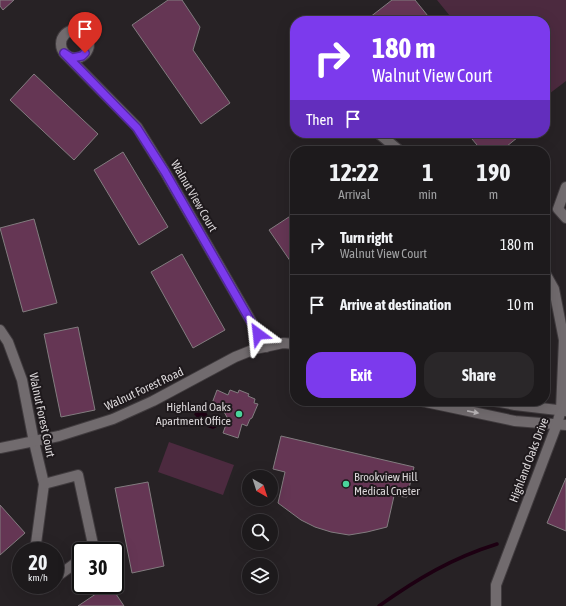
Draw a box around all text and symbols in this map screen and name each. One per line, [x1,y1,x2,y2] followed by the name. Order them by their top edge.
[68,12,102,53] pin
[74,18,96,40] icon: arrive
[306,32,358,84] icon: right
[372,32,435,64] text: 180 m
[372,65,492,86] text: Walnut View Court
[342,108,364,130] icon: arrive
[306,111,334,128] text: Then
[168,158,220,235] street label: Walnut View Court
[330,159,379,186] text: 12:22
[422,159,433,186] text: 1
[477,159,510,186] text: 190
[338,187,370,202] text: Arrival
[418,187,437,202] text: min
[489,187,498,202] text: m
[340,229,393,246] text: Turn right
[306,234,328,256] icon: right
[500,236,534,253] text: 180 m
[340,246,427,261] text: Walnut View Court
[306,294,328,316] icon: arrive
[340,296,451,313] text: Arrive at destination
[507,296,534,313] text: 10 m
[237,313,279,355] position arrow
[306,352,416,398] button: Exit
[424,352,534,398] button: Share
[102,365,186,413] street label: Walnut Forest Road
[26,371,58,459] street label: Walnut Forest Court
[156,400,231,428] place label: Highland Oaks Apartment Office
[234,409,244,419] marker: Highland Oaks Apartment Office
[467,410,479,416] one-way arrow
[506,416,552,504] street label: Highland Oaks Drive
[242,470,278,506] north arrow
[242,470,278,594] map controls
[354,470,420,498] place label: Brookview Hill Medical Cneter
[341,479,351,489] marker: Brookview Hill Medical Cneter
[242,514,278,550] button: search
[72,542,124,594] speed limit sign: 30
[29,551,47,574] text: 20
[242,558,278,594] button: layers
[28,572,48,583] text: km/h

